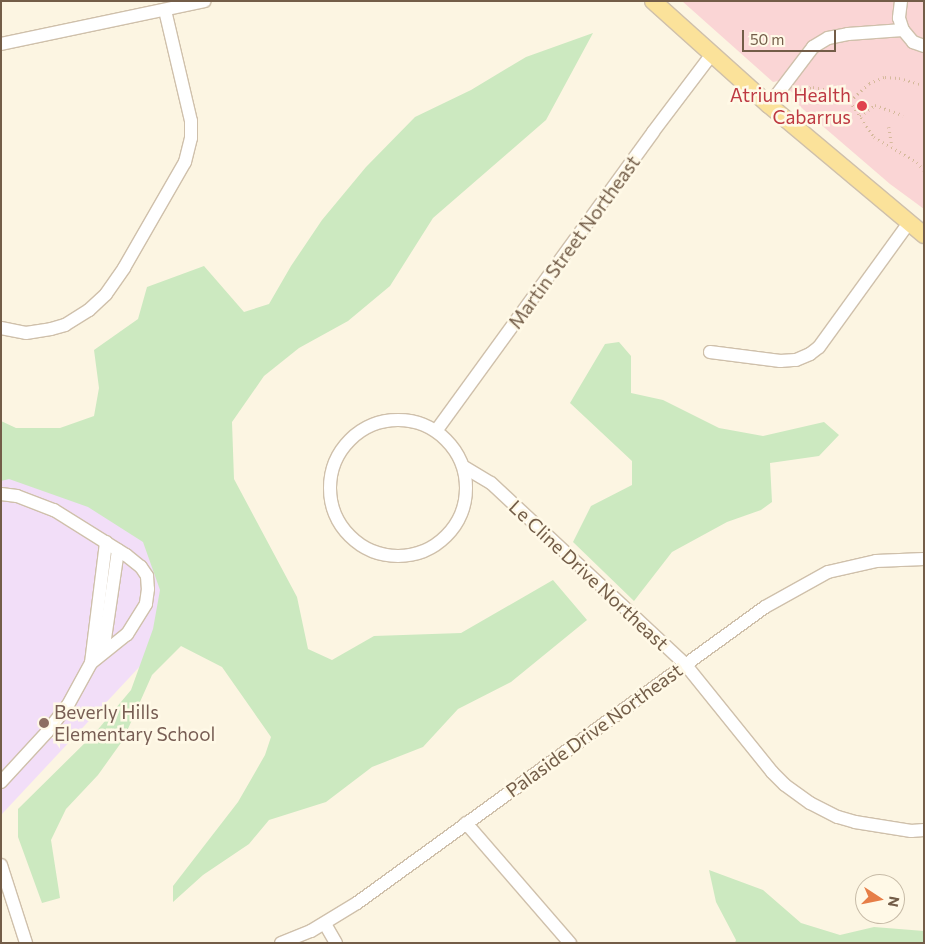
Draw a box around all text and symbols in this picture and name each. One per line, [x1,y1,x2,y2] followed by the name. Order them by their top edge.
[745,20,839,52] scale bar
[750,30,784,48] text: 50 m
[730,84,851,128] place label: Atrium Health Cabarrus
[855,99,869,113] marker: Atrium Health Cabarrus
[504,151,644,333] street label: Martin Street Northeast
[505,495,673,655] street label: Le Cline Drive Northeast
[501,658,687,802] street label: Palaside Drive Northeast
[54,701,215,745] place label: Beverly Hills Elementary School
[38,717,50,729] marker: Beverly Hills Elementary School
[855,874,905,924] north arrow
[885,895,904,909] text: N

